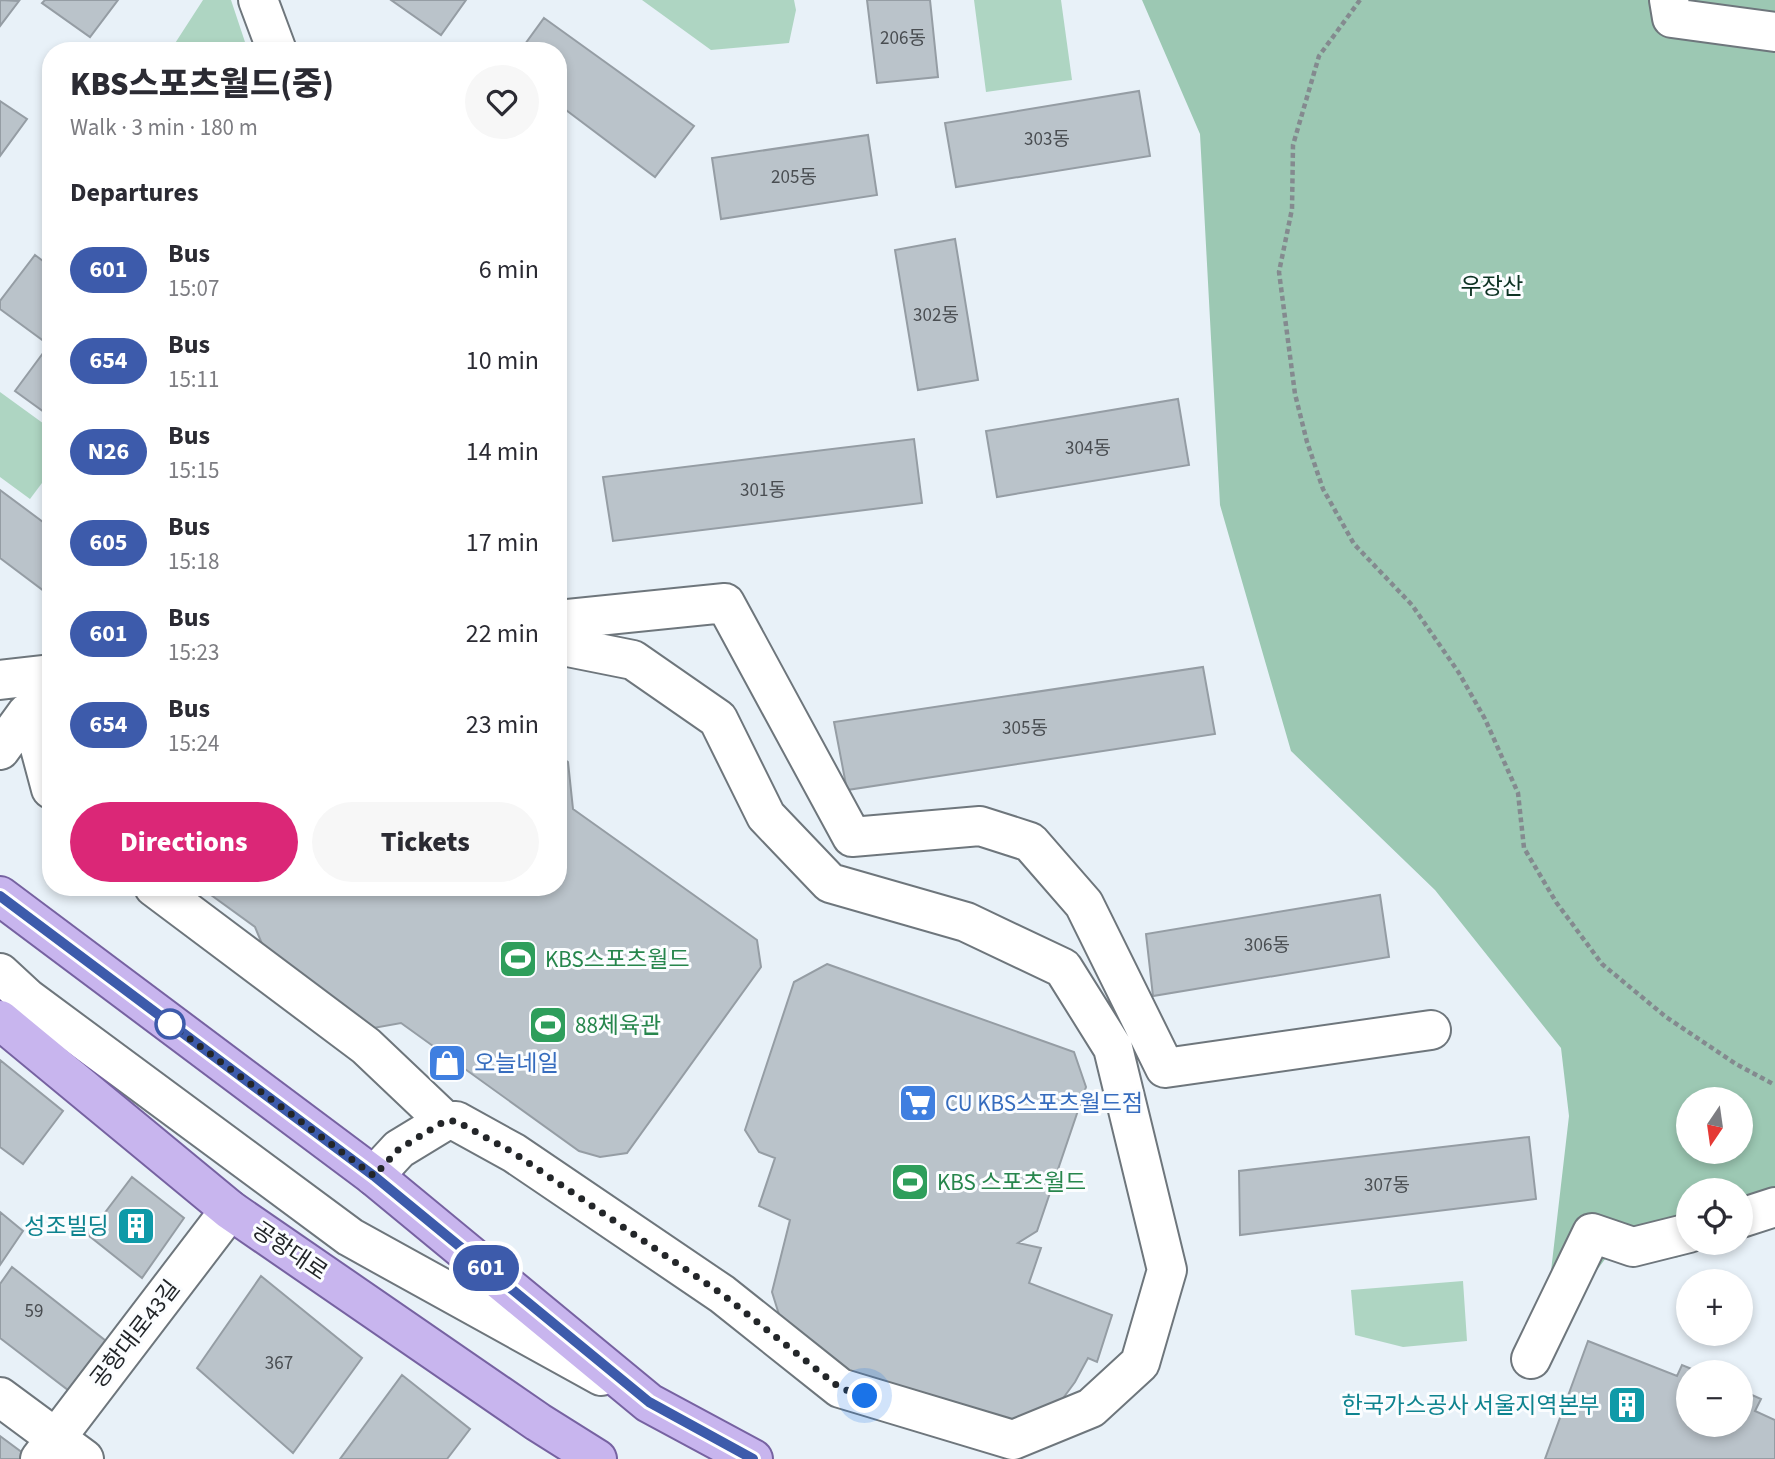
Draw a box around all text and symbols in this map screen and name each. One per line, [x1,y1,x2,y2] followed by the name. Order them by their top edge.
[880,25,926,52] house number: 206동
[70,61,334,108] text: KBS스포츠월드(중)
[465,65,539,139] button: heart
[70,111,258,144] text: Walk · 3 min · 180 m
[1024,126,1070,153] house number: 303동
[771,164,817,191] house number: 205동
[70,174,198,211] text: Departures
[168,235,210,272] text: Bus
[479,251,539,288] text: 6 min
[89,252,128,287] text: 601
[1460,270,1524,303] park label: 우장산
[168,272,219,305] text: 15:07
[913,302,959,329] house number: 302동
[168,326,210,363] text: Bus
[466,342,539,379] text: 10 min
[89,343,128,378] text: 654
[168,363,219,396] text: 15:11
[168,417,210,454] text: Bus
[466,433,539,470] text: 14 min
[88,434,129,469] text: N26
[1065,435,1111,462] house number: 304동
[168,454,219,487] text: 15:15
[740,477,786,504] house number: 301동
[168,508,210,545] text: Bus
[466,524,539,561] text: 17 min
[89,525,128,560] text: 605
[168,545,219,578] text: 15:18
[168,599,210,636] text: Bus
[466,615,539,652] text: 22 min
[89,616,128,651] text: 601
[168,636,219,669] text: 15:23
[168,690,210,727] text: Bus
[466,706,539,743] text: 23 min
[89,707,128,742] text: 654
[1002,715,1048,742] house number: 305동
[168,727,219,760] text: 15:24
[70,802,298,882] button: Directions
[312,802,539,882] button: Tickets
[1244,932,1290,959] house number: 306동
[497,938,539,980] sports icon: KBS스포츠월드
[545,943,690,976] place label: KBS스포츠월드
[527,1004,569,1046] sports icon: 88체육관
[155,1009,185,1039] unlabelled marker
[575,1009,661,1042] place label: 88체육관
[426,1042,468,1084] shop icon: 오늘네일
[474,1047,559,1080] place label: 오늘네일
[897,1082,939,1124] supermarket icon: CU KBS스포츠월드점
[945,1087,1143,1120] place label: CU KBS스포츠월드점
[1676,1087,1754,1164] north arrow
[1676,1087,1753,1437] map controls
[889,1161,931,1203] sports icon: KBS 스포츠월드
[937,1166,1086,1199] place label: KBS 스포츠월드
[1364,1172,1410,1199] house number: 307동
[1676,1178,1753,1255] button: locate
[115,1205,157,1247] building icon: 성조빌딩
[24,1210,109,1243] place label: 성조빌딩
[246,1214,334,1288] street label: 공항대로
[446,1245,526,1291] line badge: 601
[467,1250,505,1285] text: 601
[1676,1269,1753,1346] button: +
[82,1273,188,1395] street label: 공항대로43길
[25,1298,43,1325] house number: 59
[265,1350,293,1377] house number: 367
[1676,1360,1753,1437] button: −
[847,1378,882,1413] your location
[1606,1384,1648,1426] building icon: 한국가스공사 서울지역본부
[1341,1389,1600,1422] place label: 한국가스공사 서울지역본부

